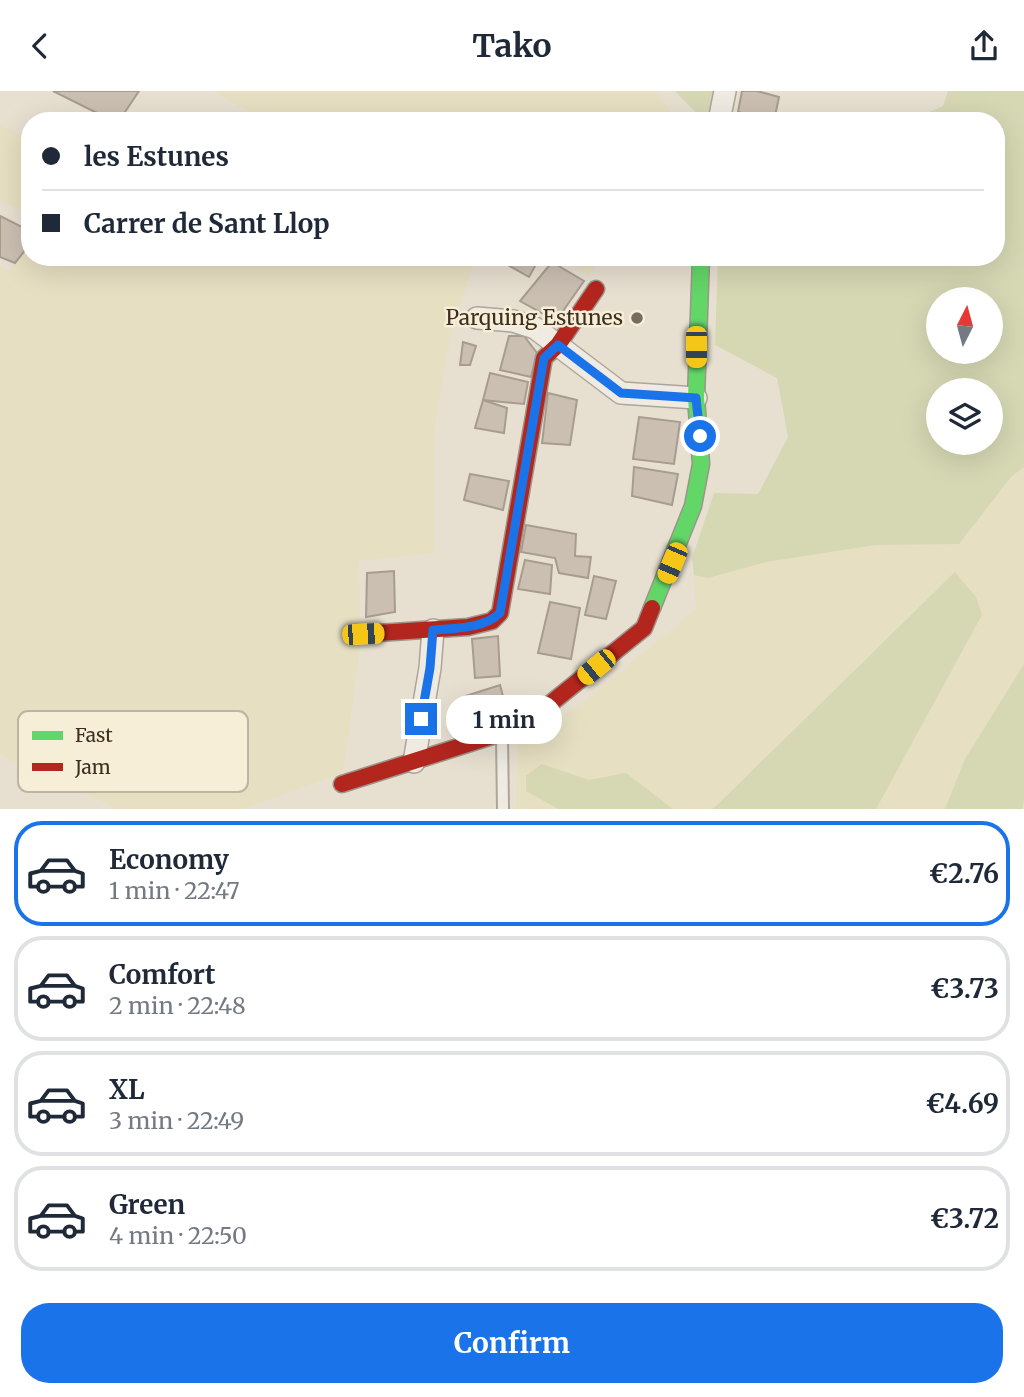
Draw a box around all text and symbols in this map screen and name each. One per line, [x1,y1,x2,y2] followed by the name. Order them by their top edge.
[472,26,552,66] text: Tako
[21,27,59,65] icon: back
[965,27,1003,65] icon: share
[84,140,229,173] text: les Estunes
[84,207,330,240] text: Carrer de Sant Llop
[926,287,1003,364] north arrow
[926,287,1003,455] map controls
[446,304,623,331] place label: Parquing Estunes
[629,310,645,326] marker: Parquing Estunes
[686,326,707,368] car
[926,378,1003,455] button: layers
[684,420,716,452] route start
[655,540,690,586] car
[342,622,385,646] car
[574,646,619,688] car
[446,695,561,743] callout: 1 min
[405,703,437,735] route end
[473,705,535,734] text: 1 min
[18,711,248,792] legend
[75,723,113,747] text: Fast
[74,755,111,779] text: Jam
[25,842,88,905] icon: car
[109,843,229,876] text: Economy
[929,857,999,890] text: €2.76
[109,876,240,905] text: 1 min · 22:47
[25,957,88,1020] icon: car
[109,958,215,991] text: Comfort
[930,972,999,1005] text: €3.73
[109,991,246,1020] text: 2 min · 22:48
[25,1072,88,1135] icon: car
[109,1073,145,1106] text: XL
[926,1087,999,1120] text: €4.69
[109,1106,244,1135] text: 3 min · 22:49
[25,1187,88,1250] icon: car
[109,1188,185,1221] text: Green
[930,1202,999,1235] text: €3.72
[109,1221,247,1250] text: 4 min · 22:50
[21,1303,1003,1383] button: Confirm

